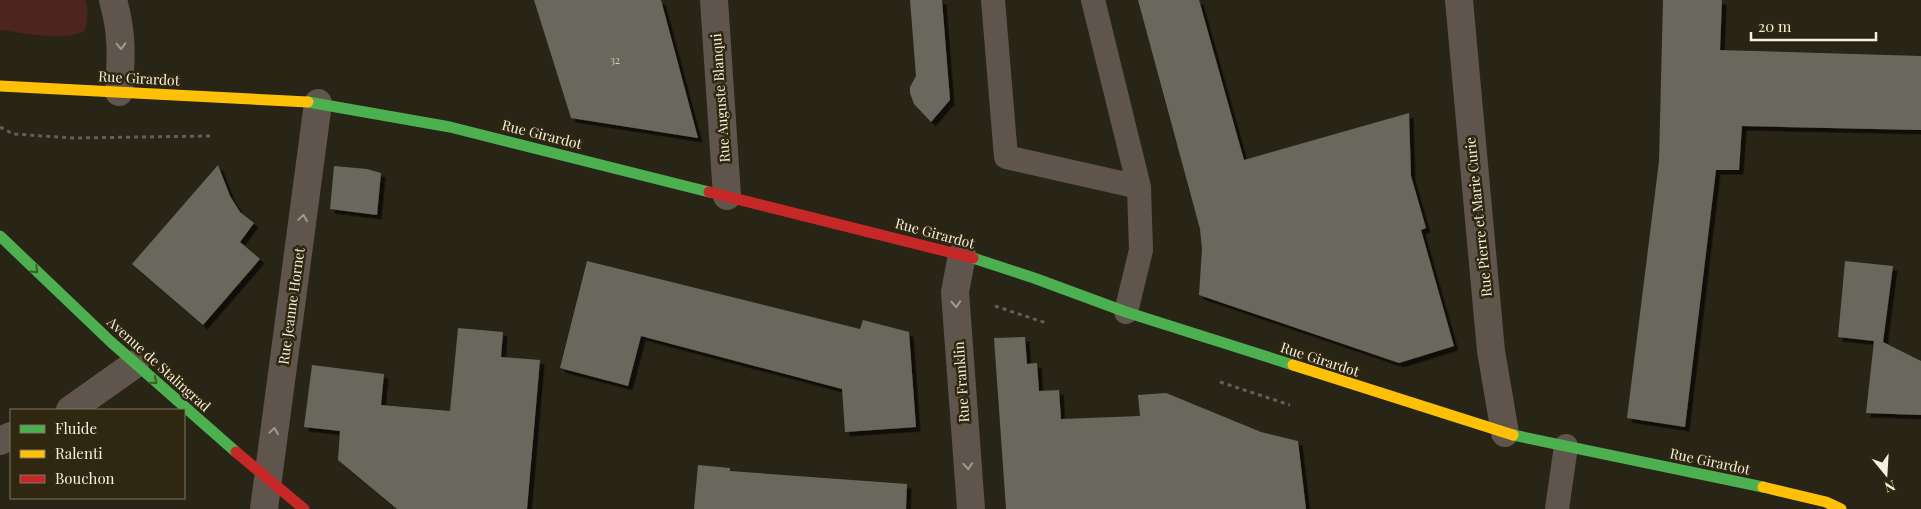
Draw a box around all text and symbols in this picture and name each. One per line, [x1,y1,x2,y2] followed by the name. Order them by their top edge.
[1751,10,1876,42] scale bar
[1758,16,1792,36] text: 20 m
[706,33,734,163] street label: Rue Auguste Blanqui
[116,42,126,50] one-way arrow
[610,52,620,67] house number: 32
[98,66,181,90] street label: Rue Girardot
[500,115,585,153] street label: Rue Girardot
[1460,136,1496,298] street label: Rue Pierre et Marie Curie
[893,213,978,253] street label: Rue Girardot
[297,214,308,222] one-way arrow
[273,245,309,366] street label: Rue Jeanne Hornet
[30,264,39,273] one-way arrow
[950,300,961,308] one-way arrow
[103,312,215,416] street label: Avenue de Stalingrad
[1278,337,1363,381] street label: Rue Girardot
[949,340,973,423] street label: Rue Franklin
[149,375,158,384] one-way arrow
[10,409,185,499] legend
[55,418,97,438] text: Fluide
[268,427,279,435] one-way arrow
[55,443,103,463] text: Ralenti
[1668,443,1753,479] street label: Rue Girardot
[1861,449,1911,499] north arrow
[962,462,973,470] one-way arrow
[55,468,115,488] text: Bouchon
[1882,476,1898,497] text: N

